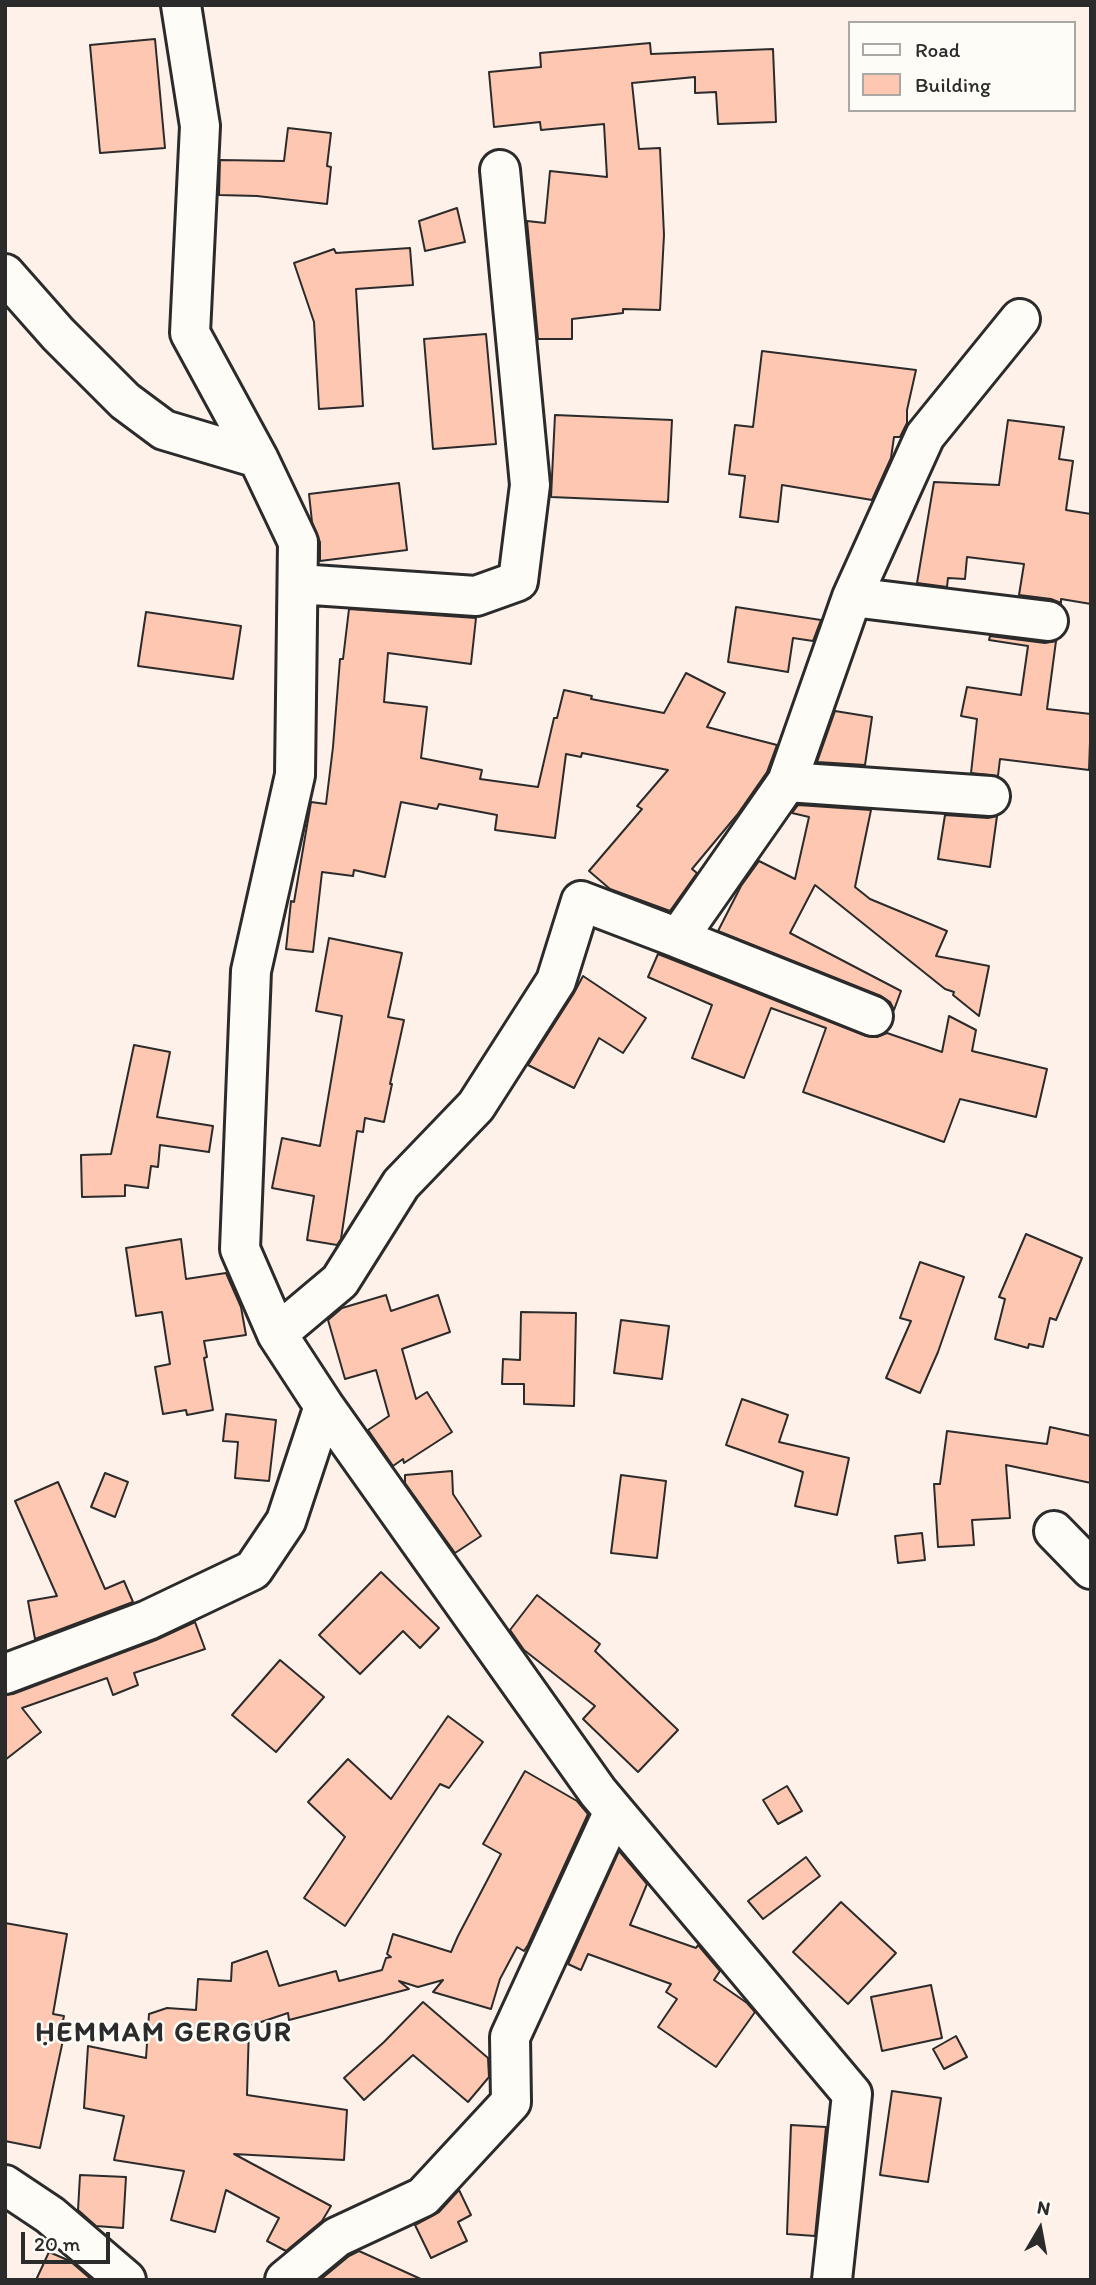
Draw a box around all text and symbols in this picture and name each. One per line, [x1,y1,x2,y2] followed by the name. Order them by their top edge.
[848,21,1075,112] legend
[915,37,960,62] text: Road
[915,72,991,97] text: Building
[36,2017,292,2051] district label: ḤEMMAM GERGUR
[1005,2194,1075,2264] north arrow
[1035,2195,1052,2220] text: N
[24,2218,114,2262] scale bar
[34,2231,80,2256] text: 20 m

